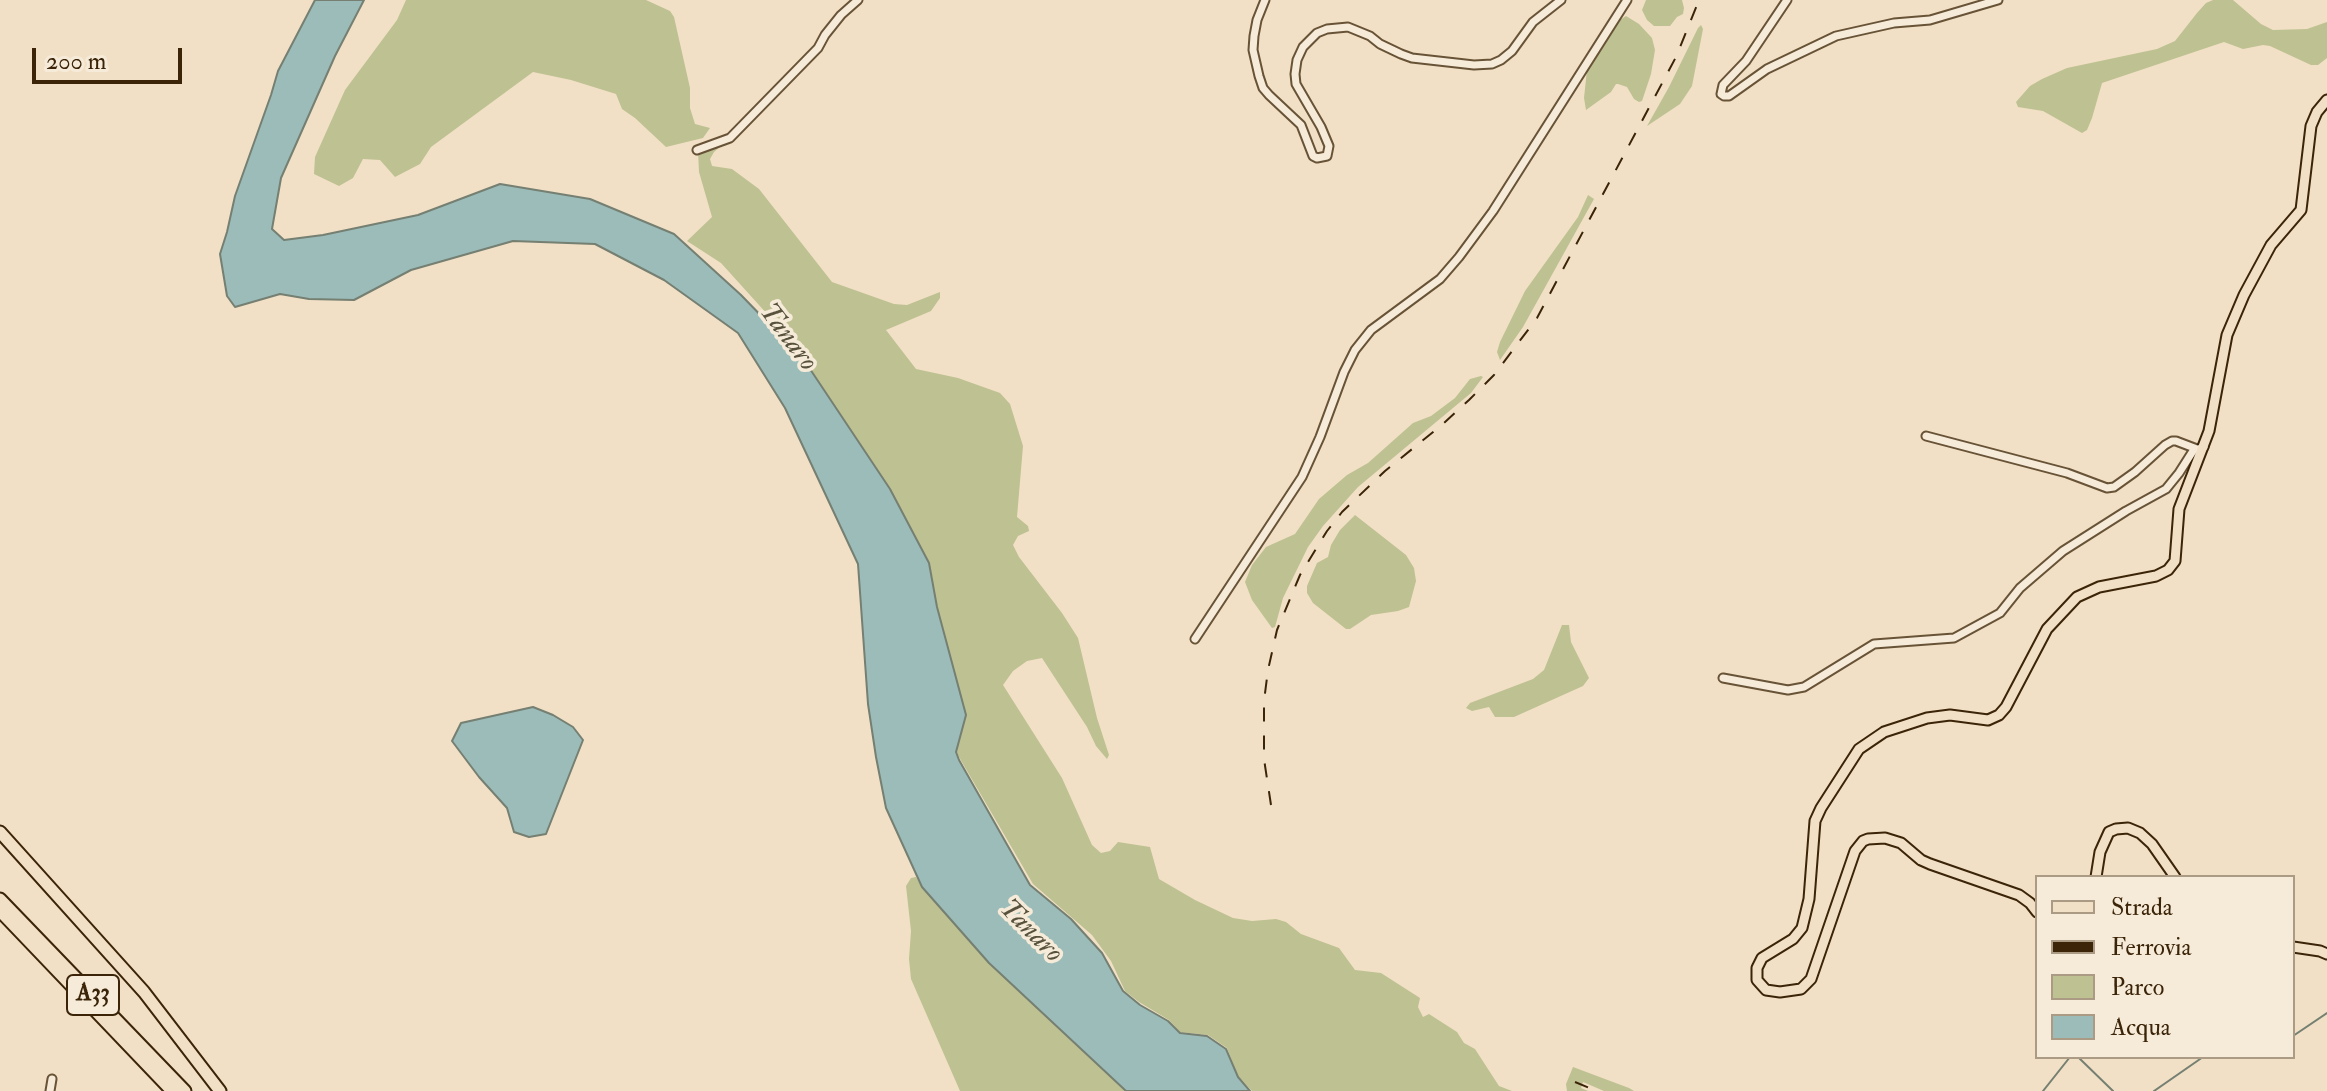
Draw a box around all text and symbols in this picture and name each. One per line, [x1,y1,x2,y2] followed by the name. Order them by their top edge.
[36,32,186,82] scale bar
[46,46,106,77] text: 200 m
[751,297,823,379] water label: Tanaro
[2035,875,2295,1059] legend
[2111,892,2173,923] text: Strada
[991,893,1069,971] water label: Tanaro
[2111,932,2191,963] text: Ferrovia
[2111,972,2164,1003] text: Parco
[67,975,119,1015] road number: A33
[2111,1012,2171,1043] text: Acqua

